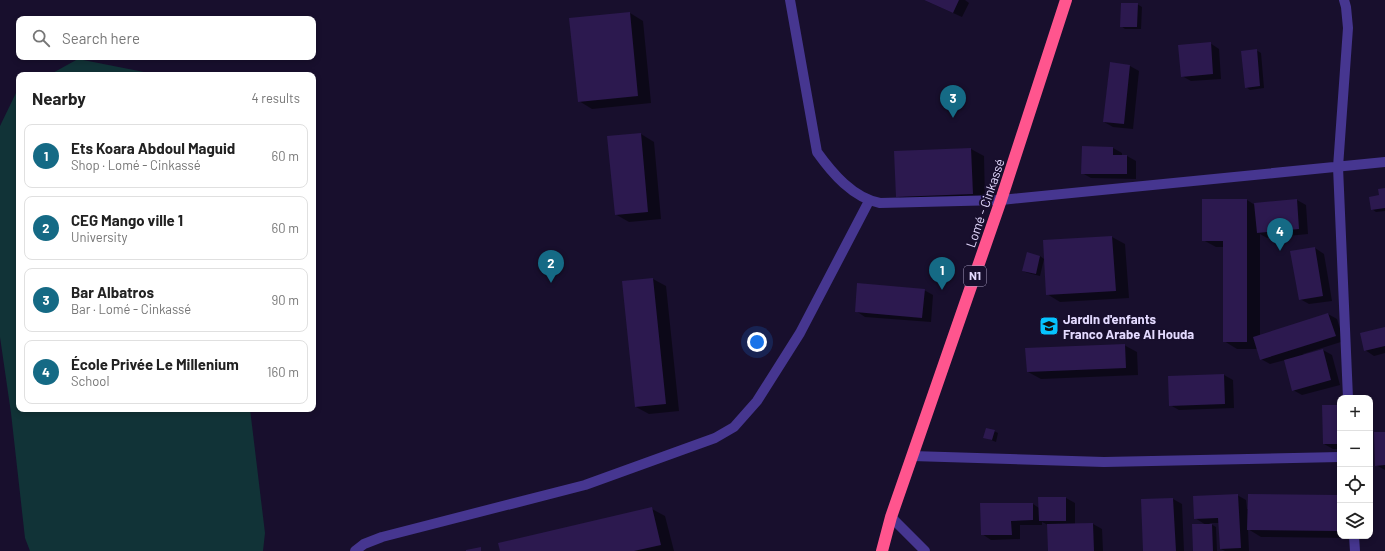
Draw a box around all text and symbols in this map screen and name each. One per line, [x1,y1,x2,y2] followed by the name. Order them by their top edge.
[16,16,316,60] search box
[30,27,52,49] icon: search
[62,29,140,47] text: Search here
[940,85,966,118] pin: 3
[32,88,86,108] text: Nearby
[252,90,300,106] text: 4 results
[71,139,235,157] text: Ets Koara Abdoul Maguid
[44,148,48,164] text: 1
[272,148,299,164] text: 60 m
[962,156,1008,250] street label: Lomé - Cinkassé
[71,157,201,173] text: Shop · Lomé - Cinkassé
[71,211,183,229] text: CEG Mango ville 1
[1267,218,1293,251] pin: 4
[42,220,50,236] text: 2
[272,220,299,236] text: 60 m
[71,229,128,245] text: University
[538,250,564,283] pin: 2
[929,257,955,290] pin: 1
[964,266,986,286] road number: N1
[71,283,154,301] text: Bar Albatros
[42,292,50,308] text: 3
[272,292,299,308] text: 90 m
[71,301,191,317] text: Bar · Lomé - Cinkassé
[1063,311,1194,342] place label: Jardin d'enfants Franco Arabe Al Houda
[1038,315,1060,337] school or university icon: Jardin d'enfants Franco Arabe Al Houda
[747,332,767,352] your location
[71,355,239,373] text: École Privée Le Millenium
[42,364,50,380] text: 4
[267,364,299,380] text: 160 m
[71,373,109,389] text: School
[1337,395,1373,539] map controls
[1337,395,1373,431] button: +
[1337,431,1373,467] button: −
[1337,467,1373,503] button: locate
[1337,503,1373,539] button: layers

